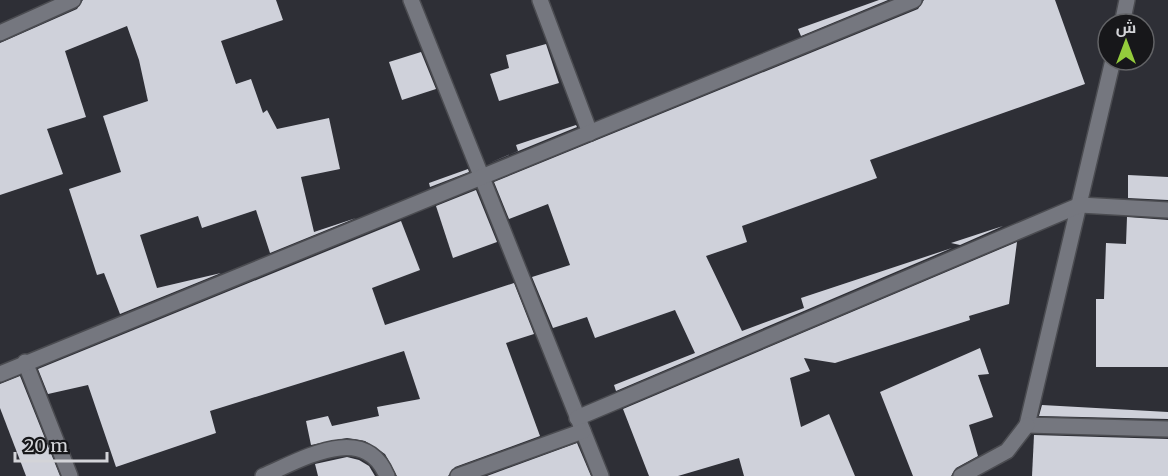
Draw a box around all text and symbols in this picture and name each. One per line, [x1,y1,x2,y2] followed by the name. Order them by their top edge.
[1096,12,1156,72] north arrow
[1116,17,1136,37] text: ش
[15,425,106,463] scale bar
[24,434,68,457] text: 20 m

